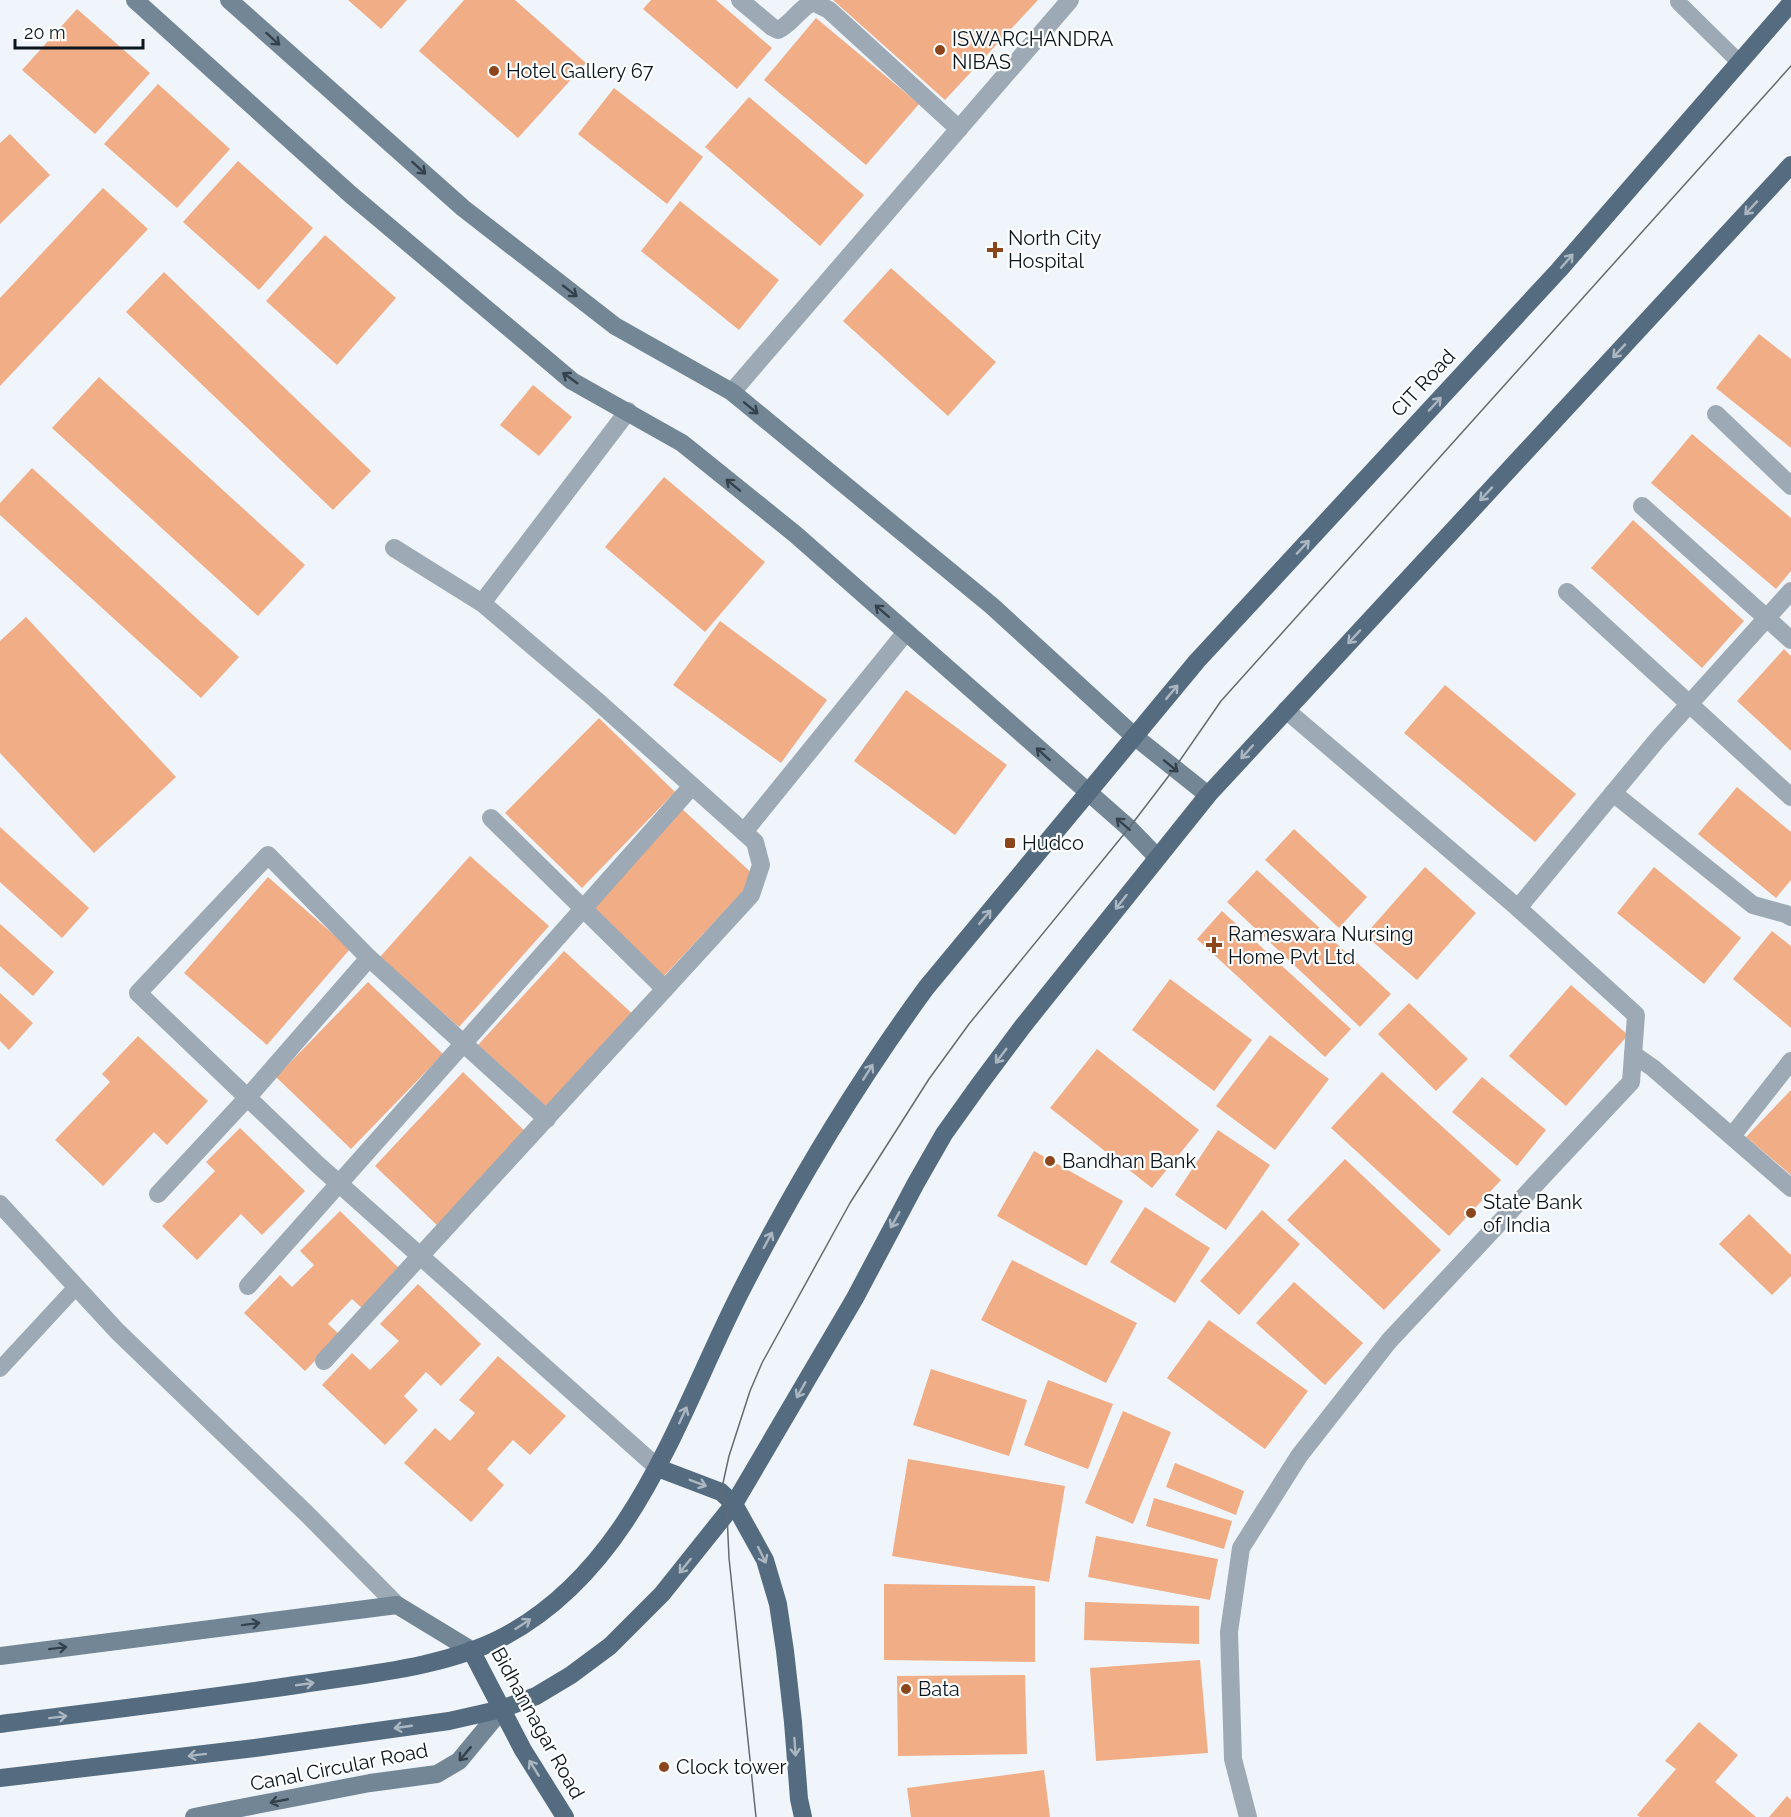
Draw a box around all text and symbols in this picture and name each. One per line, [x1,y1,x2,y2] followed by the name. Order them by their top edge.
[15,12,142,50] scale bar
[24,22,66,43] text: 20 m
[952,27,1114,74] place label: ISWARCHANDRA NIBAS
[265,32,280,46] one-way arrow
[933,43,947,57] marker: ISWARCHANDRA NIBAS
[506,59,654,83] place label: Hotel Gallery 67
[487,64,501,78] marker: Hotel Gallery 67
[411,161,426,175] one-way arrow
[1744,200,1758,215] one-way arrow
[1008,226,1101,273] place label: North City Hospital
[986,241,1004,259] marker: North City Hospital
[1560,254,1574,269] one-way arrow
[562,284,578,297] one-way arrow
[1612,343,1626,358] one-way arrow
[1386,344,1460,422] street label: CIT Road
[563,372,579,385] one-way arrow
[1428,397,1442,412] one-way arrow
[743,401,759,414] one-way arrow
[725,478,741,491] one-way arrow
[1479,486,1493,501] one-way arrow
[1296,540,1310,555] one-way arrow
[875,604,890,618] one-way arrow
[1346,629,1361,644] one-way arrow
[1165,684,1178,700] one-way arrow
[1240,745,1254,760] one-way arrow
[1036,747,1051,761] one-way arrow
[1162,759,1178,772] one-way arrow
[1115,817,1131,830] one-way arrow
[1022,831,1084,855] place label: Hudco
[1003,836,1017,850] marker: Hudco
[1114,894,1127,910] one-way arrow
[978,910,992,925] one-way arrow
[1228,922,1414,969] place label: Rameswara Nursing Home Pvt Ltd
[1205,936,1223,954] marker: Rameswara Nursing Home Pvt Ltd
[994,1047,1007,1063] one-way arrow
[862,1064,874,1081] one-way arrow
[1062,1149,1197,1173] place label: Bandhan Bank
[1043,1154,1057,1168] marker: Bandhan Bank
[1483,1190,1583,1237] place label: State Bank of India
[1464,1206,1478,1220] marker: State Bank of India
[889,1210,900,1228] one-way arrow
[762,1232,774,1249] one-way arrow
[794,1381,806,1398] one-way arrow
[677,1407,689,1425] one-way arrow
[688,1478,707,1489] one-way arrow
[757,1546,769,1564] one-way arrow
[678,1558,691,1574] one-way arrow
[241,1618,261,1629] one-way arrow
[515,1618,532,1631] one-way arrow
[48,1643,67,1654] one-way arrow
[486,1643,590,1803] street label: Bidhannagar Road
[918,1677,960,1701] place label: Bata
[294,1678,314,1689] one-way arrow
[899,1682,913,1696] marker: Bata
[48,1711,67,1722] one-way arrow
[394,1722,413,1733] one-way arrow
[790,1736,801,1756] one-way arrow
[248,1738,430,1796] street label: Canal Circular Road
[458,1746,472,1761] one-way arrow
[188,1749,207,1760] one-way arrow
[676,1755,786,1779] place label: Clock tower
[527,1759,540,1776] one-way arrow
[657,1760,671,1774] marker: Clock tower
[270,1796,289,1807] one-way arrow

